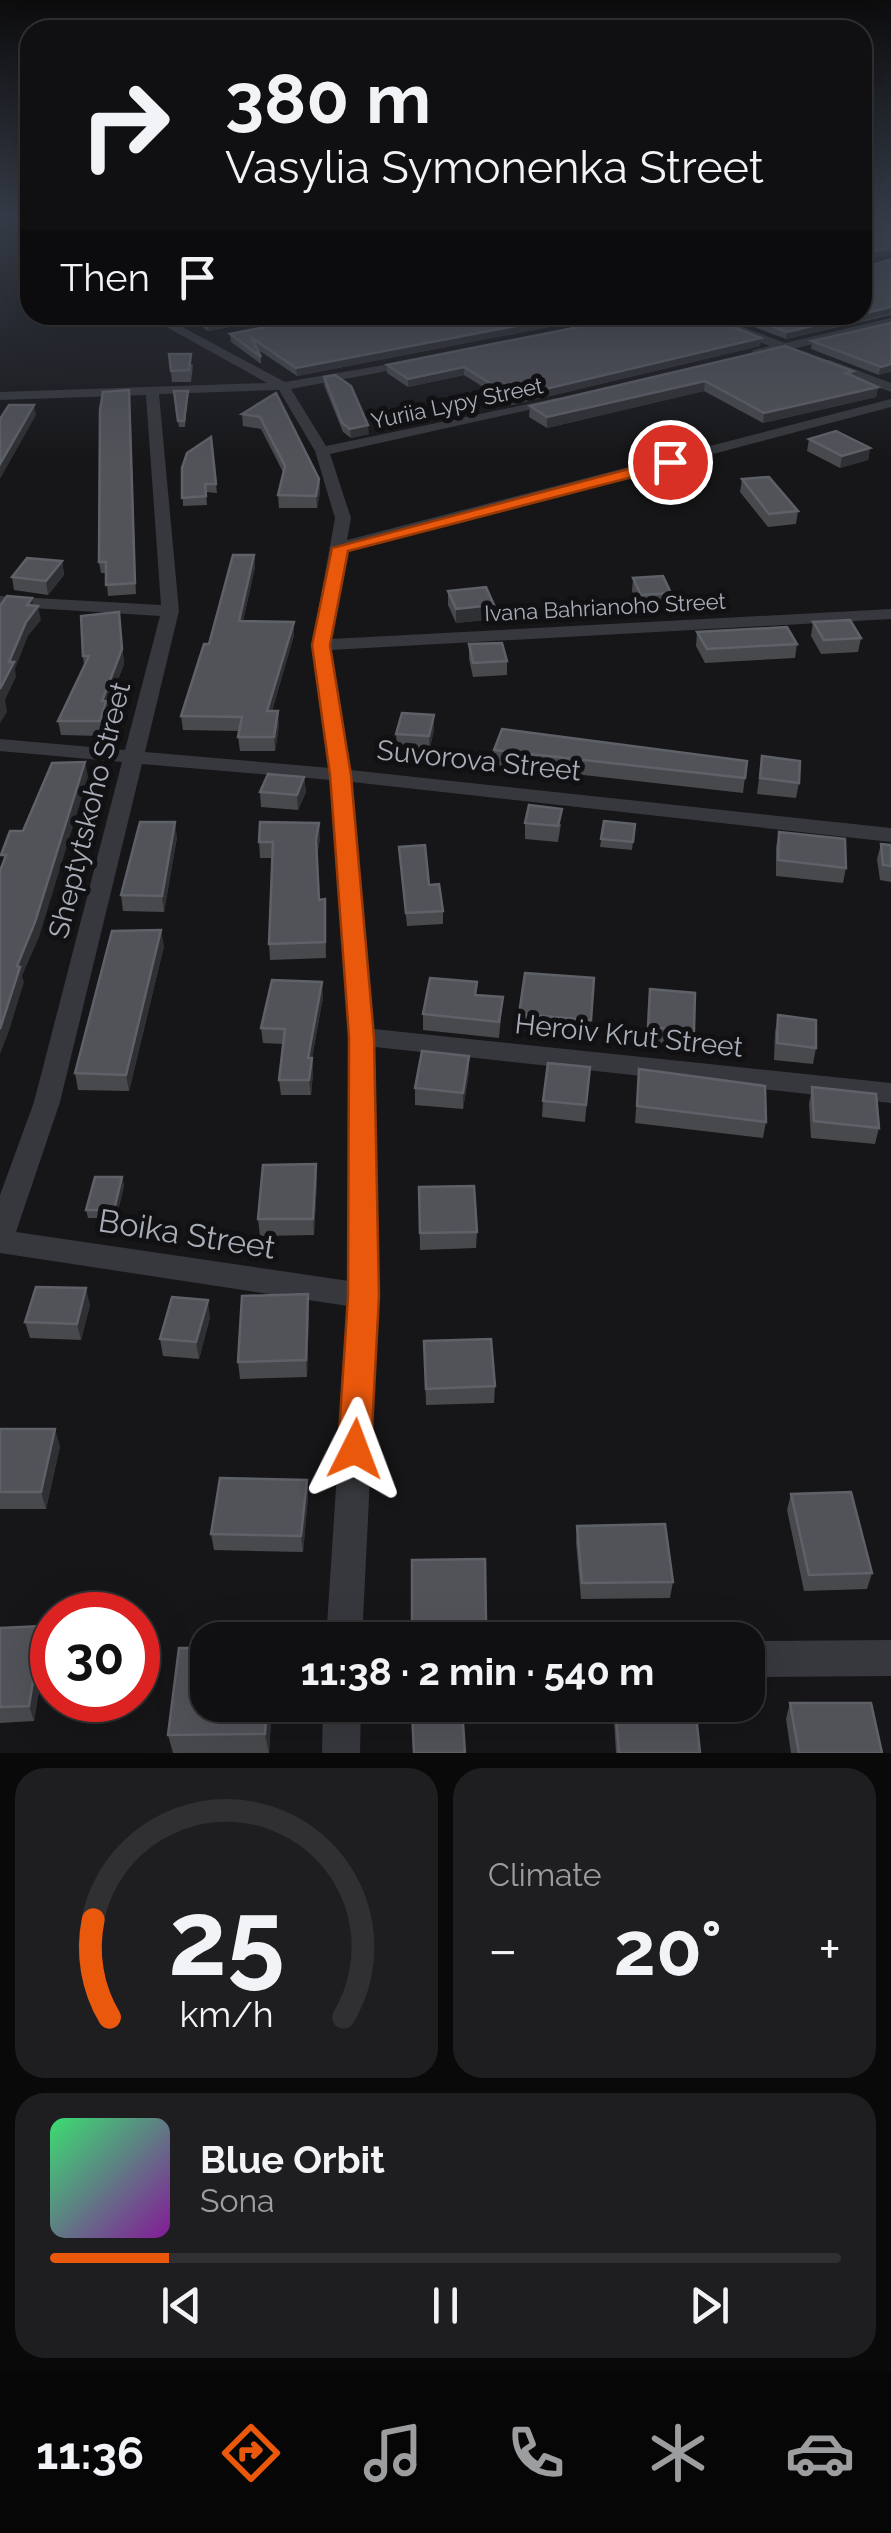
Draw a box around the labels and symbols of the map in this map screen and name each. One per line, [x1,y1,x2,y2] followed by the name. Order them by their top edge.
[369,372,546,434] street label: Yuriia Lypy Street
[628,420,713,505] pin
[484,588,727,626] street label: Ivana Bahrianoho Street
[42,678,137,942] street label: Sheptytskoho Street
[375,733,583,788] street label: Suvorova Street
[513,1007,745,1064] street label: Heroiv Krut Street
[96,1201,278,1266] street label: Boika Street
[303,1397,407,1501] position arrow
[30,1592,160,1722] speed limit sign: 30

